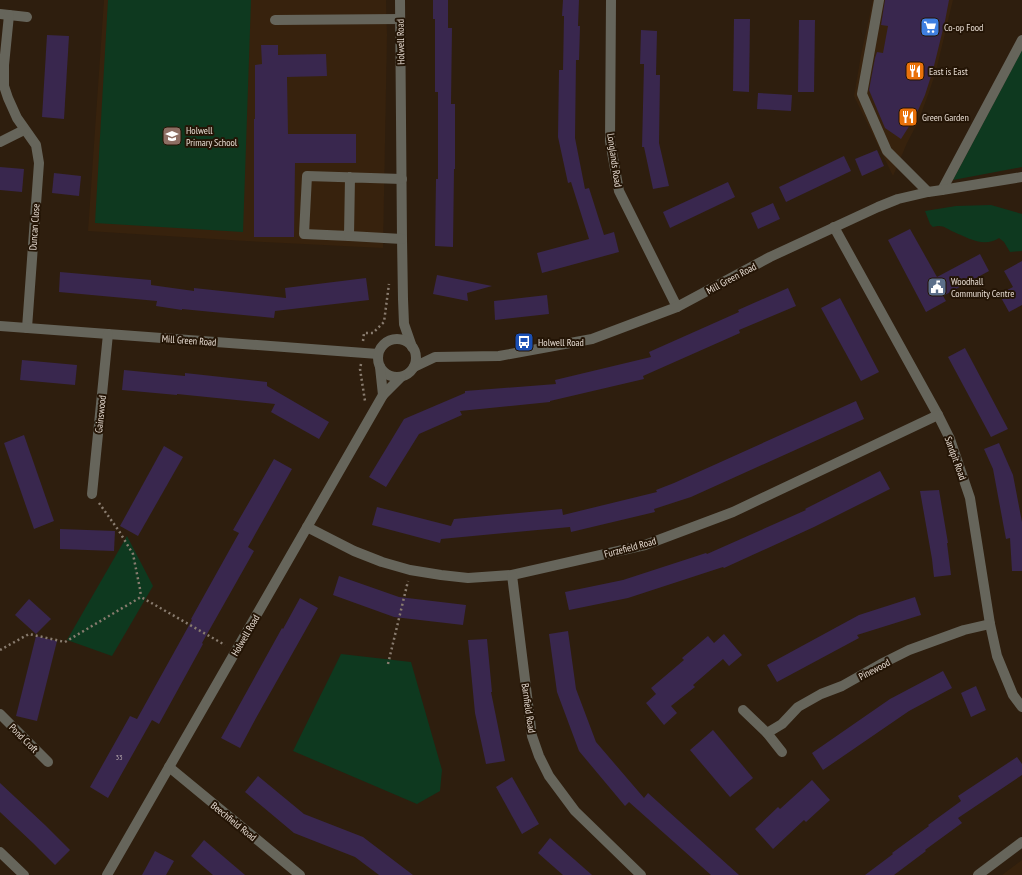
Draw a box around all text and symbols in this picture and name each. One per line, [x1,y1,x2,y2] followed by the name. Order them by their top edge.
[919,16,941,38] supermarket icon: Co-op Food
[394,19,407,65] street label: Holwell Road
[944,21,983,34] place label: Co-op Food
[904,60,926,82] restaurant icon: East is East
[929,65,968,78] place label: East is East
[897,106,919,128] restaurant icon: Green Garden
[922,111,969,124] place label: Green Garden
[186,124,238,149] place label: Holwell Primary School
[161,125,183,147] school or university icon: Holwell Primary School
[604,132,625,188] street label: Longlands Road
[26,203,43,251] street label: Duncan Close
[704,260,758,297] street label: Mill Green Road
[951,275,1014,300] place label: Woodhall Community Centre
[926,276,948,298] public building icon: Woodhall Community Centre
[513,331,535,353] bus stop icon: Holwell Road
[161,332,217,349] street label: Mill Green Road
[538,336,584,349] place label: Holwell Road
[92,395,109,433] street label: Gainswood
[942,435,969,482] street label: Sandpit Road
[603,534,657,561] street label: Furzefield Road
[228,612,263,658] street label: Holwell Road
[856,656,892,683] street label: Pinewood
[519,682,538,734] street label: Barnfield Road
[6,721,41,756] street label: Pond Croft
[115,752,123,762] house number: 33
[208,799,259,844] street label: Beechfield Road

